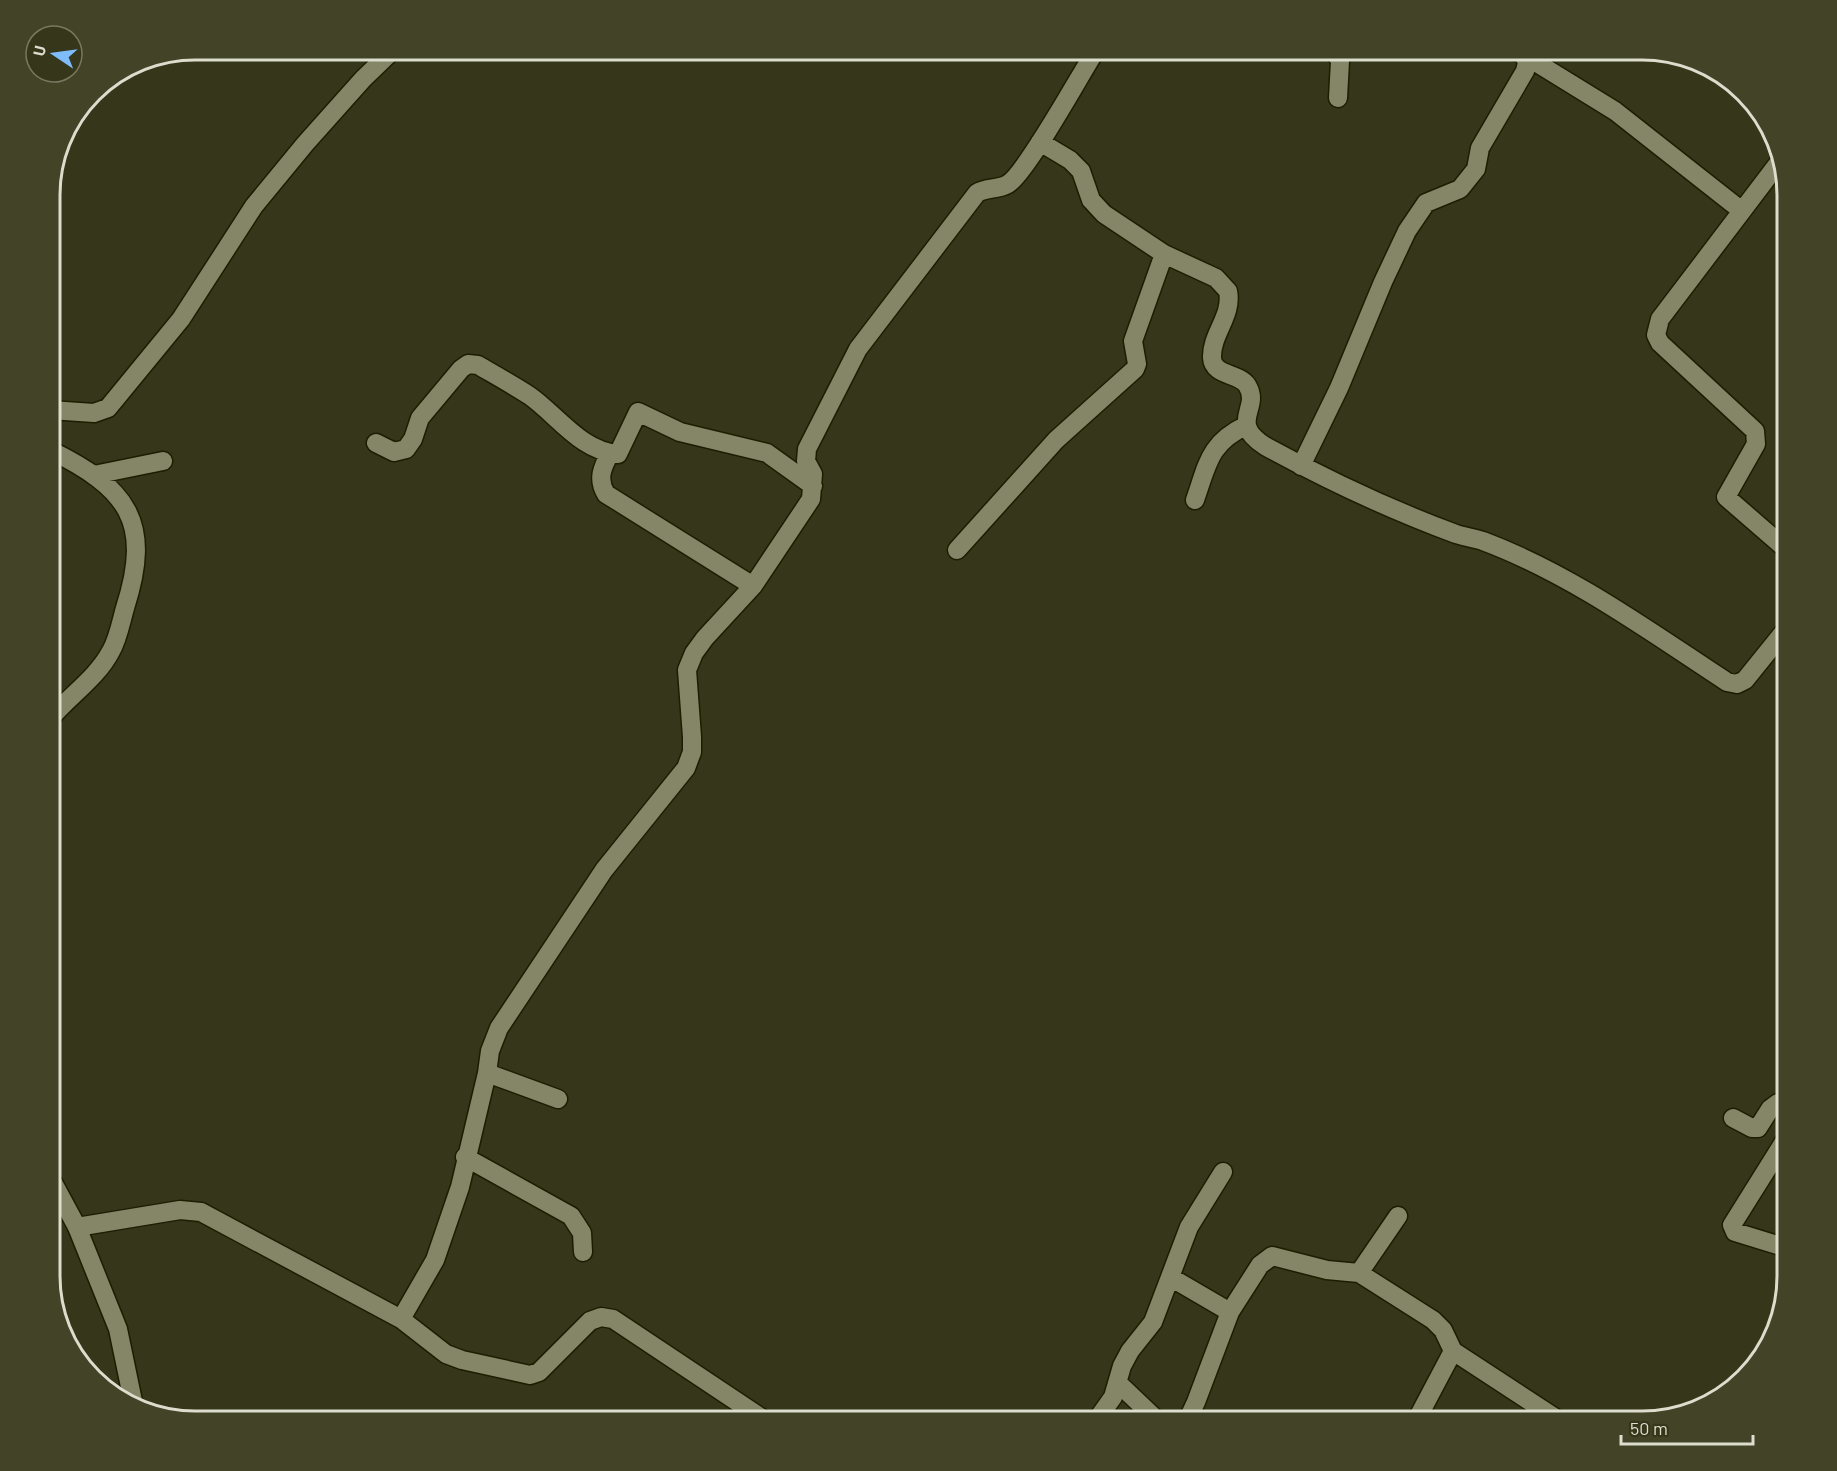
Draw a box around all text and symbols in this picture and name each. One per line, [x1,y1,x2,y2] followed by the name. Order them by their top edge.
[24,24,84,84] north arrow
[29,43,49,58] text: U
[1621,1408,1753,1446] scale bar
[1630,1417,1668,1439] text: 50 m

